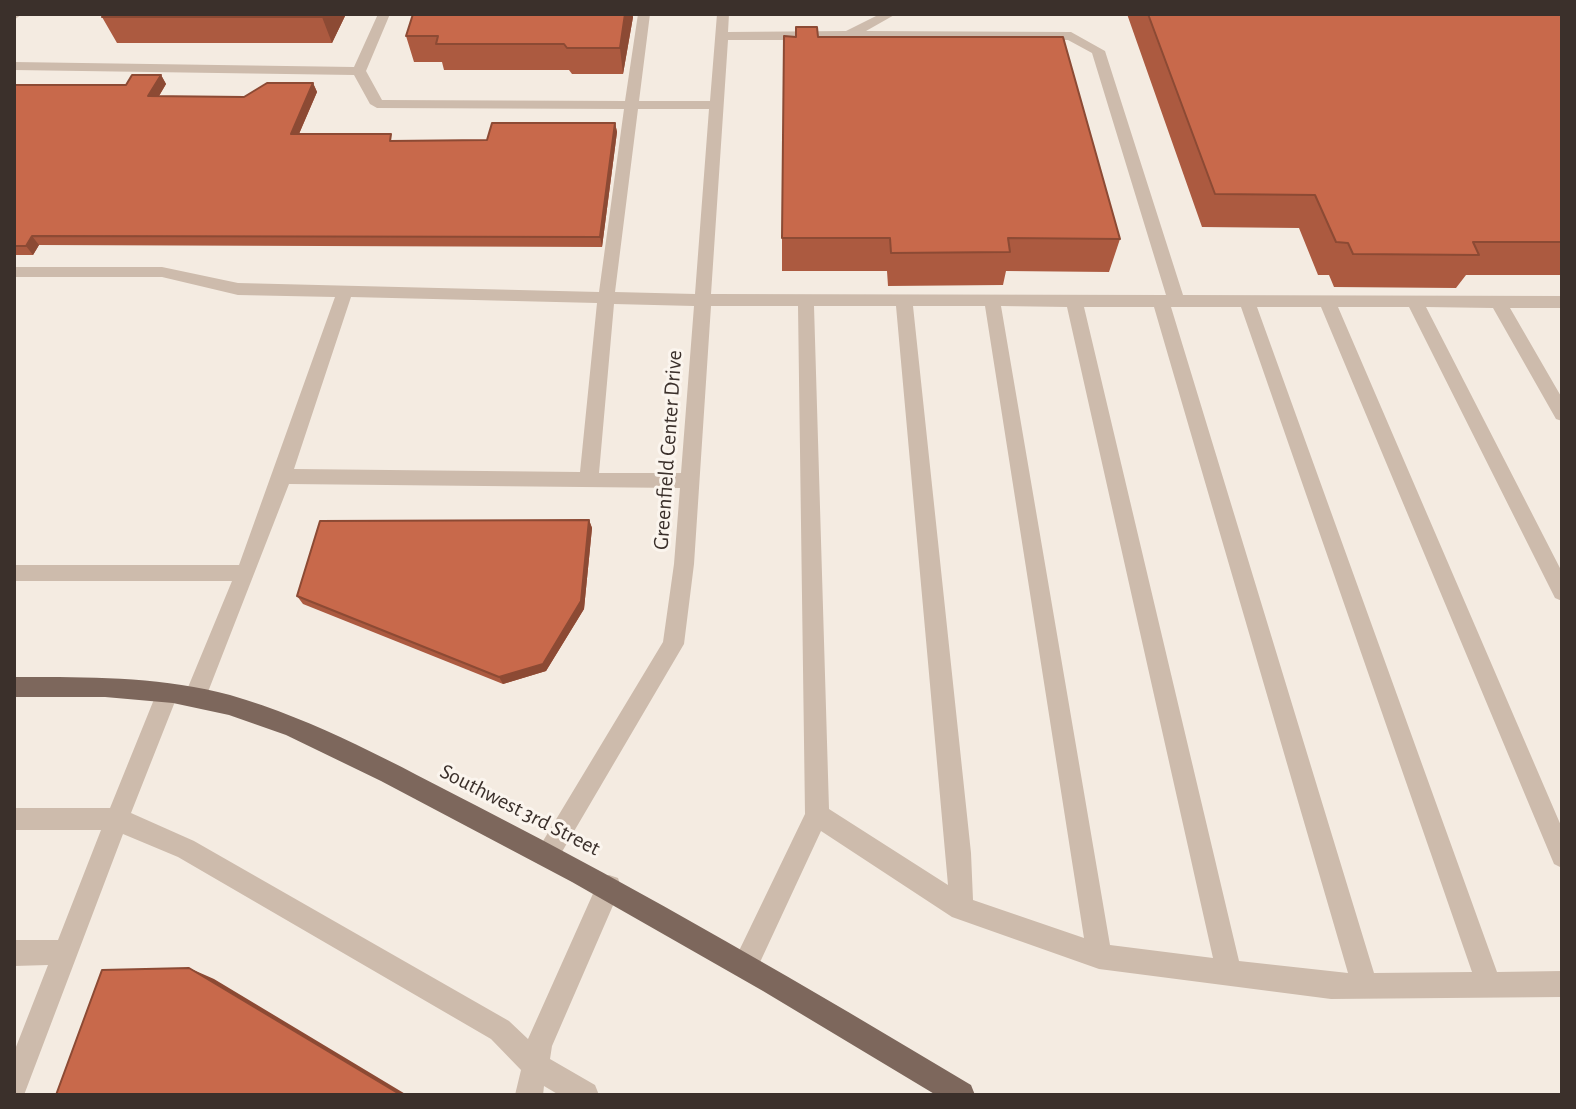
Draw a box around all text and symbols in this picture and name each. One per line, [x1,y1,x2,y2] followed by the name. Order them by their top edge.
[648,349,688,551] street label: Greenfield Center Drive
[435,758,605,862] street label: Southwest 3rd Street

